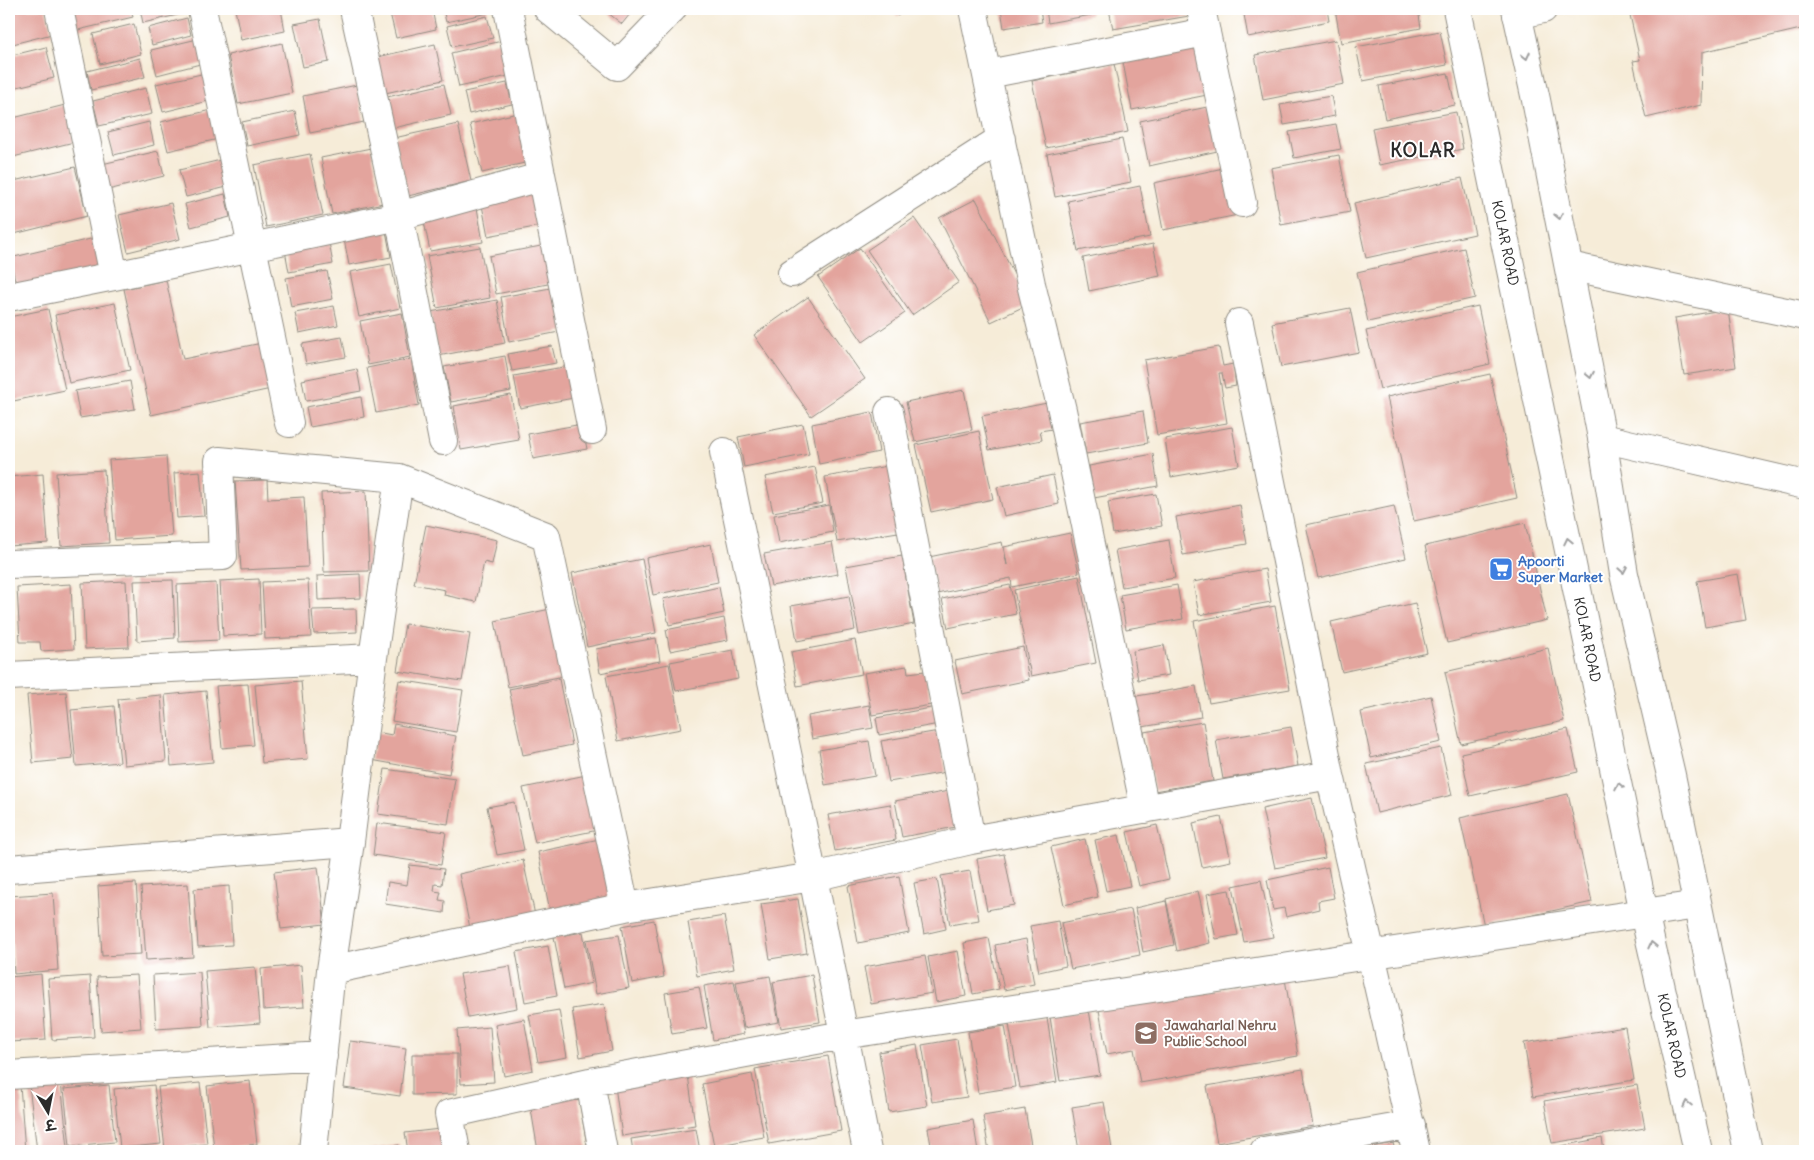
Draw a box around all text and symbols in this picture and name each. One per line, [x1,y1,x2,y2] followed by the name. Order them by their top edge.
[1520,52,1531,61] one-way arrow
[1390,138,1456,162] district label: KOLAR
[1488,199,1523,287] street label: KOLAR ROAD
[1553,211,1563,220] one-way arrow
[1584,371,1594,379] one-way arrow
[1564,537,1574,546] one-way arrow
[1518,552,1603,586] place label: Apoorti Super Market
[1488,556,1514,582] supermarket icon: Apoorti Super Market
[1618,565,1628,574] one-way arrow
[1570,595,1605,684] street label: KOLAR ROAD
[1614,782,1624,790] one-way arrow
[1647,941,1658,950] one-way arrow
[1653,991,1690,1080] street label: KOLAR ROAD
[1164,1016,1277,1050] place label: Jawaharlal Nehru Public School
[1133,1020,1159,1046] school or university icon: Jawaharlal Nehru Public School
[22,1088,72,1138] north arrow
[1682,1099,1693,1108] one-way arrow
[42,1115,58,1135] text: उ

